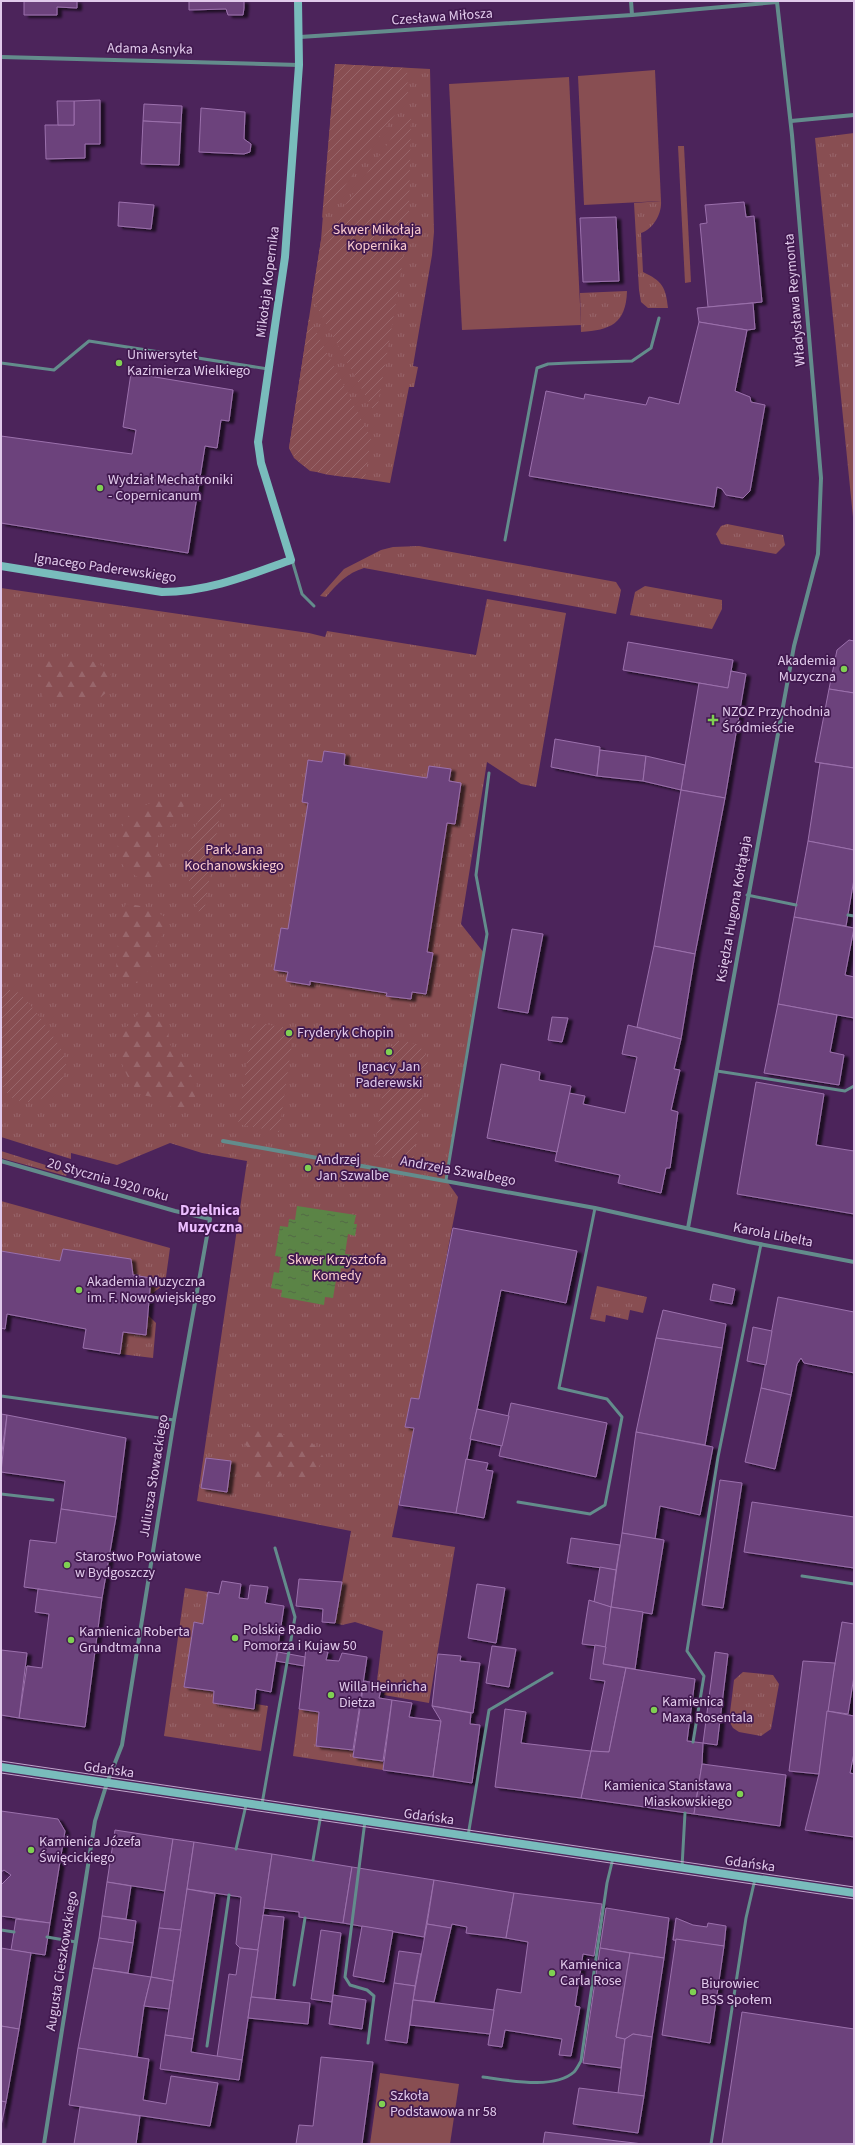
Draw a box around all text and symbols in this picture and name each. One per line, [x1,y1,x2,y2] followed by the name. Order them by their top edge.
[391,3,493,31] street label: Czesława Miłosza
[107,38,193,60] street label: Adama Asnyka
[333,220,421,256] park label: Skwer Mikołaja Kopernika
[251,225,285,339] street label: Mikołaja Kopernika
[779,233,811,367] street label: Władysława Reymonta
[127,345,250,381] place label: Uniwersytet Kazimierza Wielkiego
[114,358,124,368] marker: Uniwersytet Kazimierza Wielkiego
[108,470,233,506] place label: Wydział Mechatroniki - Copernicanum
[95,483,105,493] marker: Wydział Mechatroniki - Copernicanum
[32,548,178,588] street label: Ignacego Paderewskiego
[778,651,836,687] place label: Akademia Muzyczna
[839,664,849,674] marker: Akademia Muzyczna
[722,702,830,738] place label: NZOZ Przychodnia Śródmieście
[707,714,719,726] marker: NZOZ Przychodnia Śródmieście
[711,834,757,984] street label: Księdza Hugona Kołłątaja
[184,840,284,876] park label: Park Jana Kochanowskiego
[297,1023,394,1043] place label: Fryderyk Chopin
[284,1028,294,1038] marker: Fryderyk Chopin
[384,1047,394,1057] marker: Ignacy Jan Paderewski
[355,1057,423,1093] place label: Ignacy Jan Paderewski
[316,1150,389,1186] place label: Andrzej Jan Szwalbe
[399,1151,517,1191] street label: Andrzeja Szwalbego
[45,1153,171,1207] street label: 20 Stycznia 1920 roku
[303,1163,313,1173] marker: Andrzej Jan Szwalbe
[178,1200,243,1238] district label: Dzielnica Muzyczna
[731,1217,815,1253] street label: Karola Libelta
[287,1250,387,1286] park label: Skwer Krzysztofa Komedy
[87,1272,216,1308] place label: Akademia Muzyczna im. F. Nowowiejskiego
[74,1285,84,1295] marker: Akademia Muzyczna im. F. Nowowiejskiego
[134,1413,174,1539] street label: Juliusza Słowackiego
[75,1547,201,1583] place label: Starostwo Powiatowe w Bydgoszczy
[62,1560,72,1570] marker: Starostwo Powiatowe w Bydgoszczy
[243,1620,357,1656] place label: Polskie Radio Pomorza i Kujaw 50
[79,1622,190,1658] place label: Kamienica Roberta Grundtmanna
[230,1633,240,1643] marker: Polskie Radio Pomorza i Kujaw 50
[66,1635,76,1645] marker: Kamienica Roberta Grundtmanna
[339,1677,427,1713] place label: Willa Heinricha Dietza
[326,1690,336,1700] marker: Willa Heinricha Dietza
[662,1692,753,1728] place label: Kamienica Maxa Rosentala
[649,1705,659,1715] marker: Kamienica Maxa Rosentala
[82,1757,136,1783] street label: Gdańska
[604,1776,732,1812] place label: Kamienica Stanisława Miaskowskiego
[735,1789,745,1799] marker: Kamienica Stanisława Miaskowskiego
[402,1804,456,1830] street label: Gdańska
[39,1832,141,1868] place label: Kamienica Józefa Święcickiego
[26,1845,36,1855] marker: Kamienica Józefa Święcickiego
[723,1851,777,1877] street label: Gdańska
[41,1889,83,2033] street label: Augusta Cieszkowskiego
[560,1955,622,1991] place label: Kamienica Carla Rose
[547,1968,557,1978] marker: Kamienica Carla Rose
[701,1974,772,2010] place label: Biurowiec BSS Społem
[688,1987,698,1997] marker: Biurowiec BSS Społem
[390,2086,497,2122] place label: Szkoła Podstawowa nr 58
[377,2099,387,2109] marker: Szkoła Podstawowa nr 58

